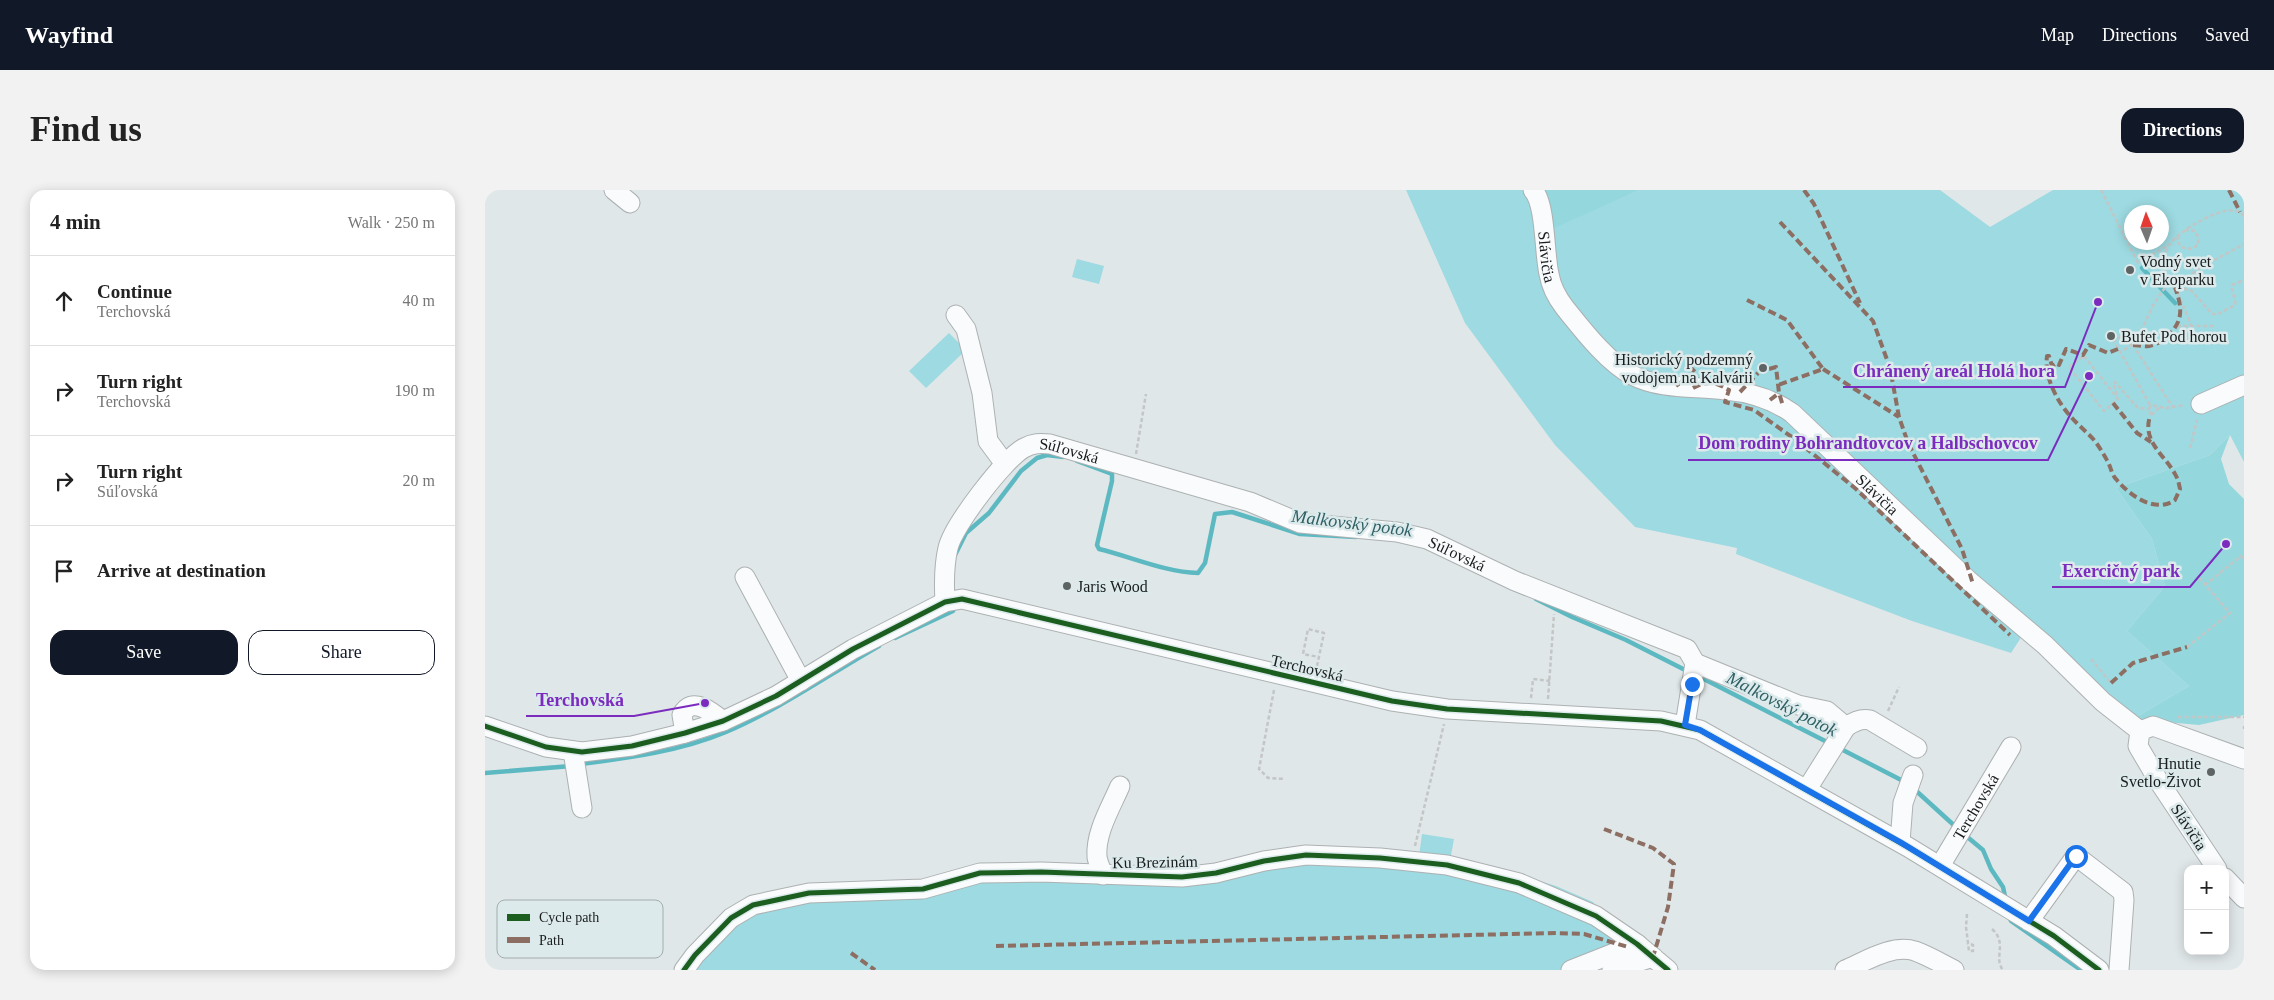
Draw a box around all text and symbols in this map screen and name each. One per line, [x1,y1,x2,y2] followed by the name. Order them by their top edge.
[25,22,113,48] text: Wayfind
[2041,25,2074,45] text: Map
[2102,25,2177,45] text: Directions
[2205,25,2249,45] text: Saved
[2121,108,2244,153] button: Directions
[30,110,142,149] text: Find us
[2124,205,2169,250] north arrow
[50,210,101,234] text: 4 min
[348,214,435,231] text: Walk · 250 m
[1536,230,1559,284] street label: Slávičia
[2140,253,2214,289] place label: Vodný svet v Ekoparku
[2124,264,2136,276] marker: Vodný svet v Ekoparku
[97,281,172,302] text: Continue
[50,287,78,315] icon: ahead
[403,292,435,309] text: 40 m
[97,303,171,320] text: Terchovská
[2121,328,2227,345] place label: Bufet Pod horou
[2105,330,2117,342] marker: Bufet Pod horou
[1615,351,1754,387] place label: Historický podzemný vodojem na Kalvárii
[1843,354,2065,387] callout: Chránený areál Holá hora
[1853,361,2055,381] text: Chránený areál Holá hora
[1757,362,1769,374] marker: Historický podzemný vodojem na Kalvárii
[97,371,182,392] text: Turn right
[50,377,78,405] icon: right
[395,382,435,399] text: 190 m
[97,393,171,410] text: Terchovská
[1688,427,2048,460] callout: Dom rodiny Bohrandtovcov a Halbschovcov
[1698,433,2038,453] text: Dom rodiny Bohrandtovcov a Halbschovcov
[1039,435,1101,466] street label: Súľovská
[97,461,182,482] text: Turn right
[50,467,78,495] icon: right
[1853,470,1902,518] street label: Slávičia
[403,472,435,489] text: 20 m
[97,483,158,500] text: Súľovská
[1290,506,1414,540] water label: Malkovský potok
[1426,533,1488,574] street label: Súľovská
[2052,554,2190,587] callout: Exercičný park
[50,557,78,585] icon: arrive
[97,560,266,581] text: Arrive at destination
[2062,561,2180,581] text: Exercičný park
[1077,578,1148,595] place label: Jaris Wood
[1061,580,1073,592] marker: Jaris Wood
[50,630,238,675] button: Save
[248,630,435,675] button: Share
[1269,651,1345,685] street label: Terchovská
[1722,667,1842,741] water label: Malkovský potok
[1681,673,1704,696] route end
[526,683,634,716] callout: Terchovská
[536,690,624,710] text: Terchovská
[2120,755,2202,790] place label: Hnutie Svetlo-Život
[2205,766,2217,778] marker: Hnutie Svetlo-Život
[1949,771,2001,843] street label: Terchovská
[2168,801,2210,853] street label: Slávičia
[2065,845,2088,868] route start
[1112,853,1199,871] street label: Ku Brezinám
[2184,865,2229,955] map controls
[2184,865,2229,910] button: +
[497,900,663,958] legend
[539,910,599,925] text: Cycle path
[2184,910,2229,955] button: −
[539,933,564,948] text: Path

